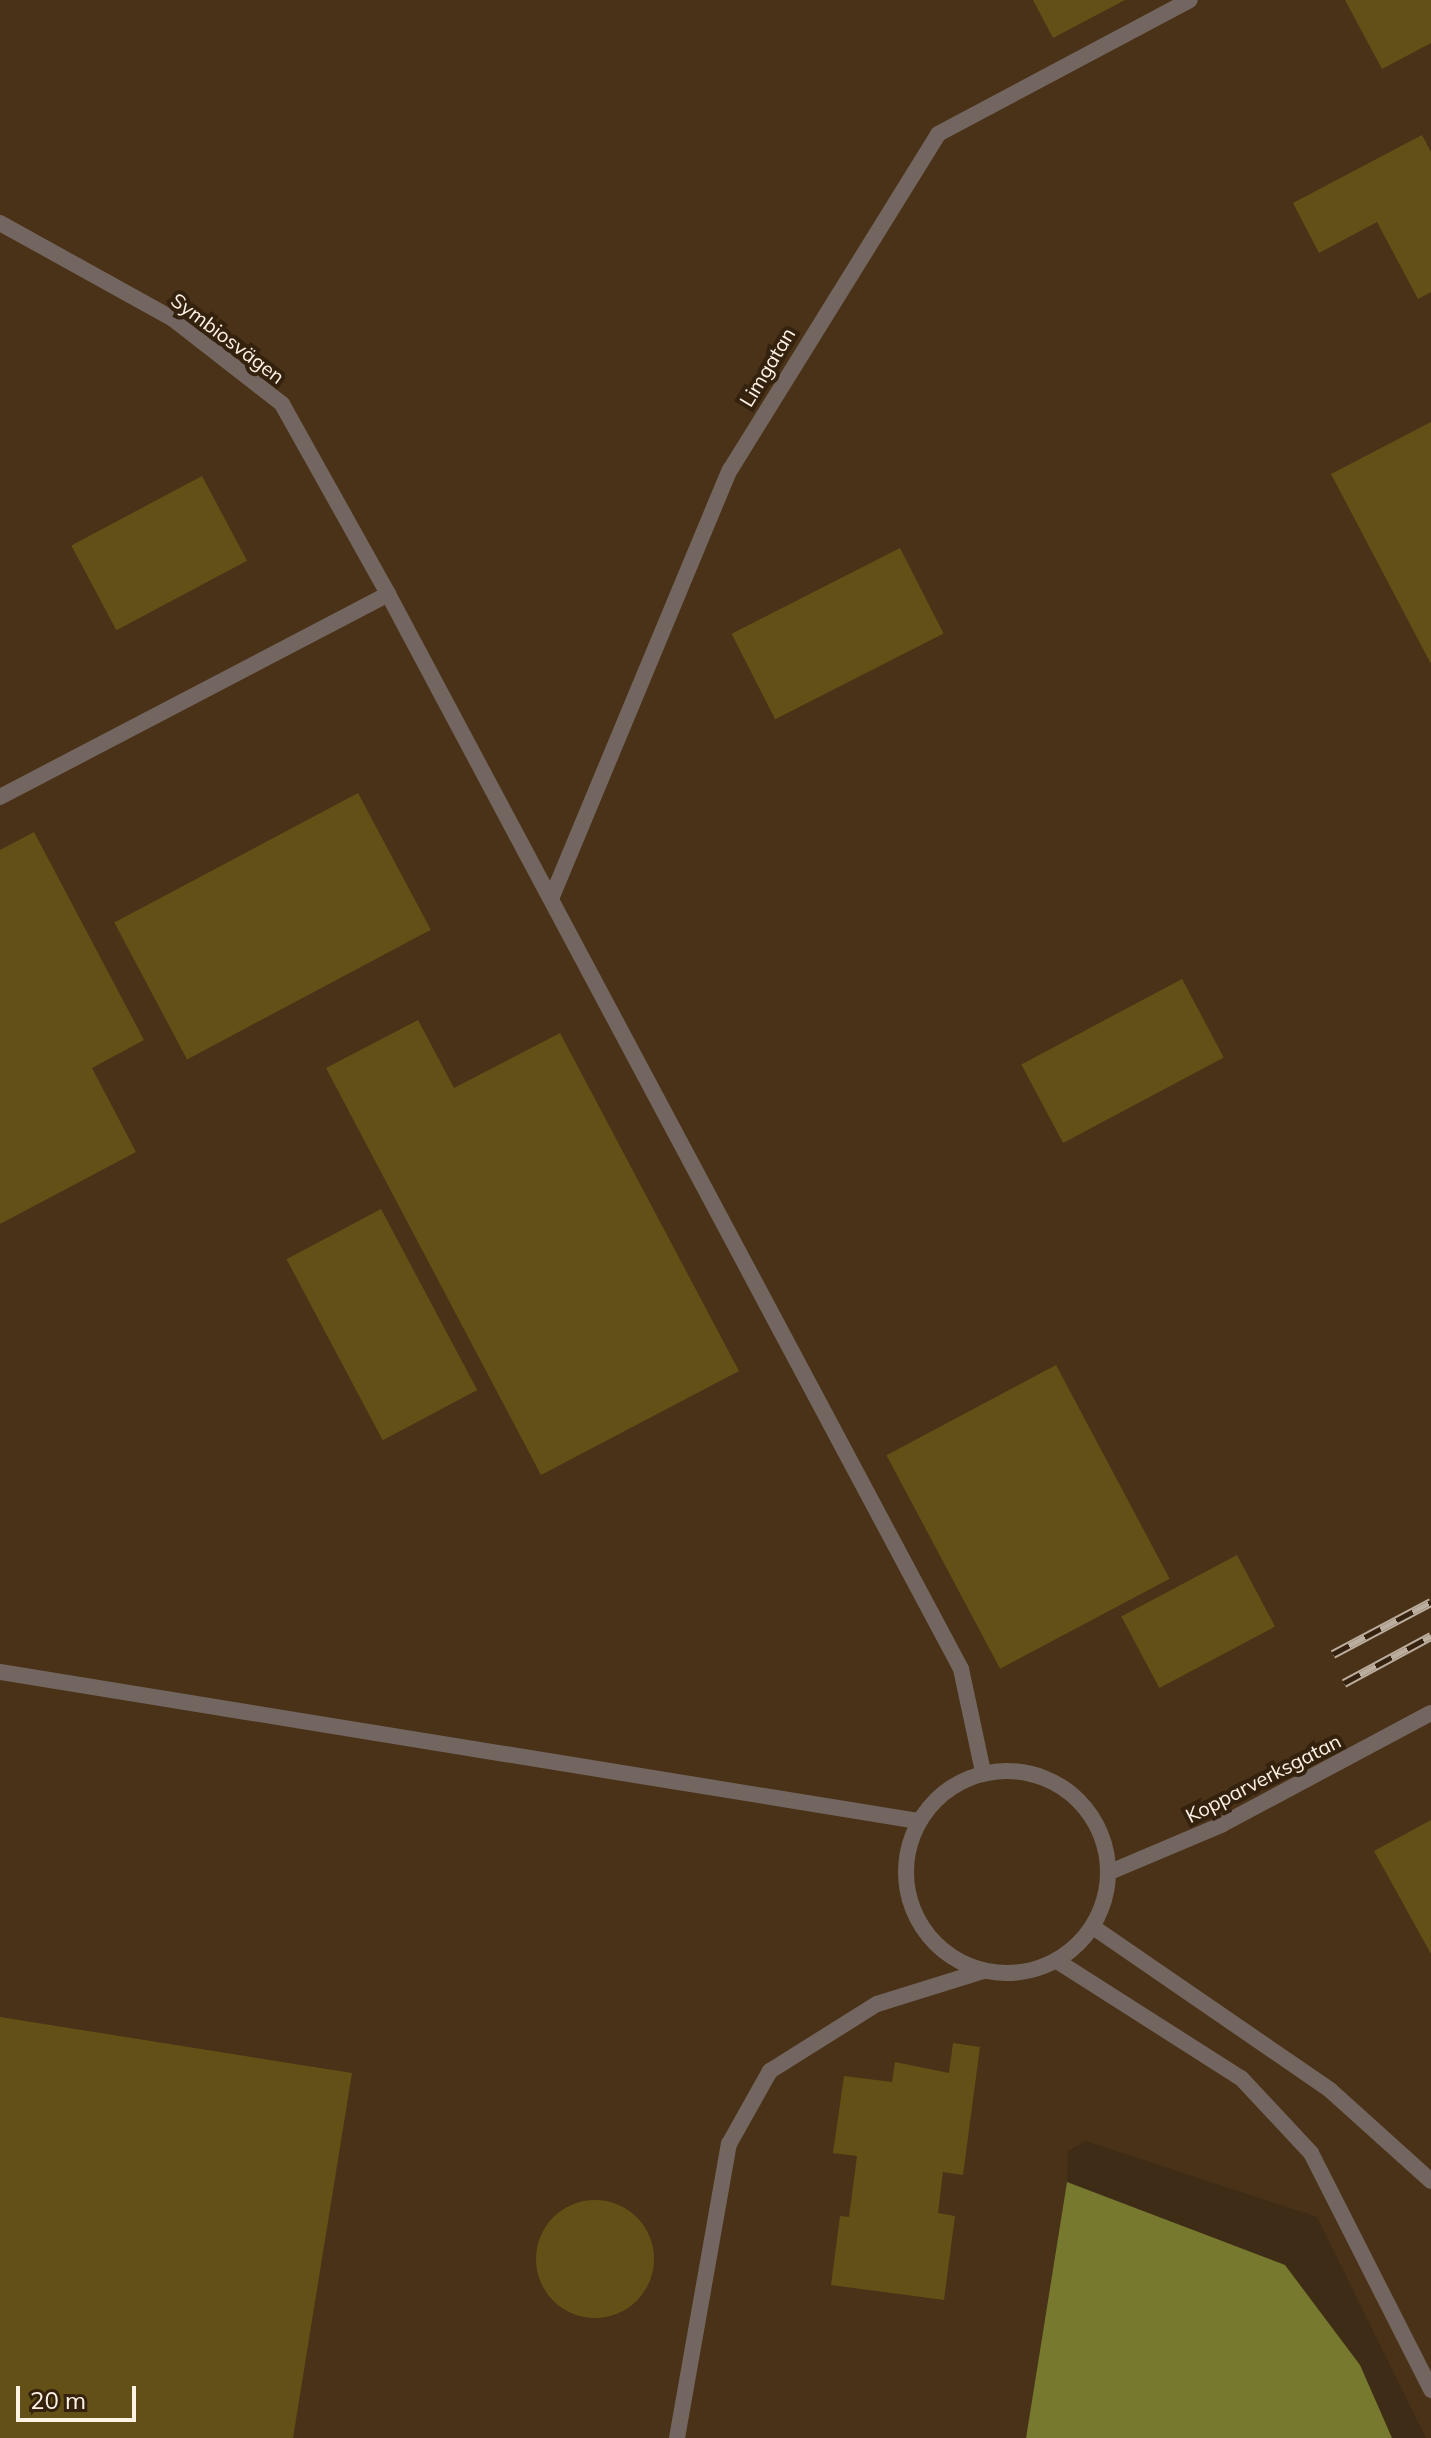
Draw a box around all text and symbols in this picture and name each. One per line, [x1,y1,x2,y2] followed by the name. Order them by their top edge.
[167,288,289,388] street label: Symbiosvägen
[734,323,800,411] street label: Limgatan
[1181,1728,1345,1828] street label: Kopparverksgatan
[20,2370,140,2420] scale bar
[30,2385,86,2415] text: 20 m

